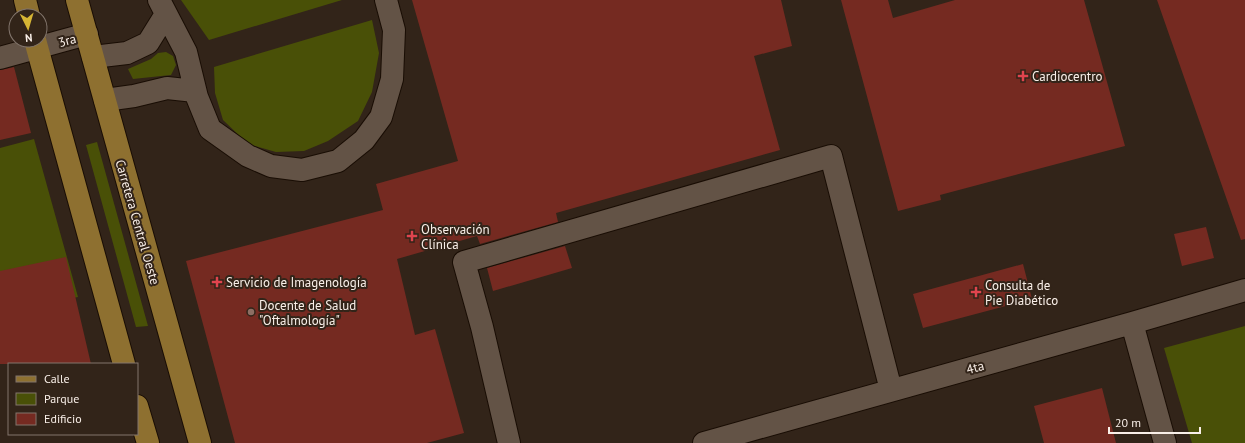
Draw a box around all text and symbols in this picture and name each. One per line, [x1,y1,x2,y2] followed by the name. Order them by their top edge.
[8,8,48,48] north arrow
[56,30,78,51] street label: 3ra
[25,31,33,45] text: N
[1032,68,1103,85] place label: Cardiocentro
[1017,70,1029,82] marker: Cardiocentro
[112,158,164,287] street label: Carretera Central Oeste
[421,221,490,253] place label: Observación Clínica
[406,230,418,242] marker: Observación Clínica
[226,274,367,291] place label: Servicio de Imagenología
[211,276,223,288] marker: Servicio de Imagenología
[985,277,1058,309] place label: Consulta de Pie Diabético
[970,286,982,298] marker: Consulta de Pie Diabético
[259,297,356,329] place label: Docente de Salud "Oftalmología"
[246,307,256,317] marker: Docente de Salud "Oftalmología"
[964,357,986,378] street label: 4ta
[8,363,138,435] legend
[44,371,70,386] text: Calle
[44,391,79,406] text: Parque
[1109,409,1200,435] scale bar
[44,411,82,426] text: Edificio
[1115,415,1141,430] text: 20 m

